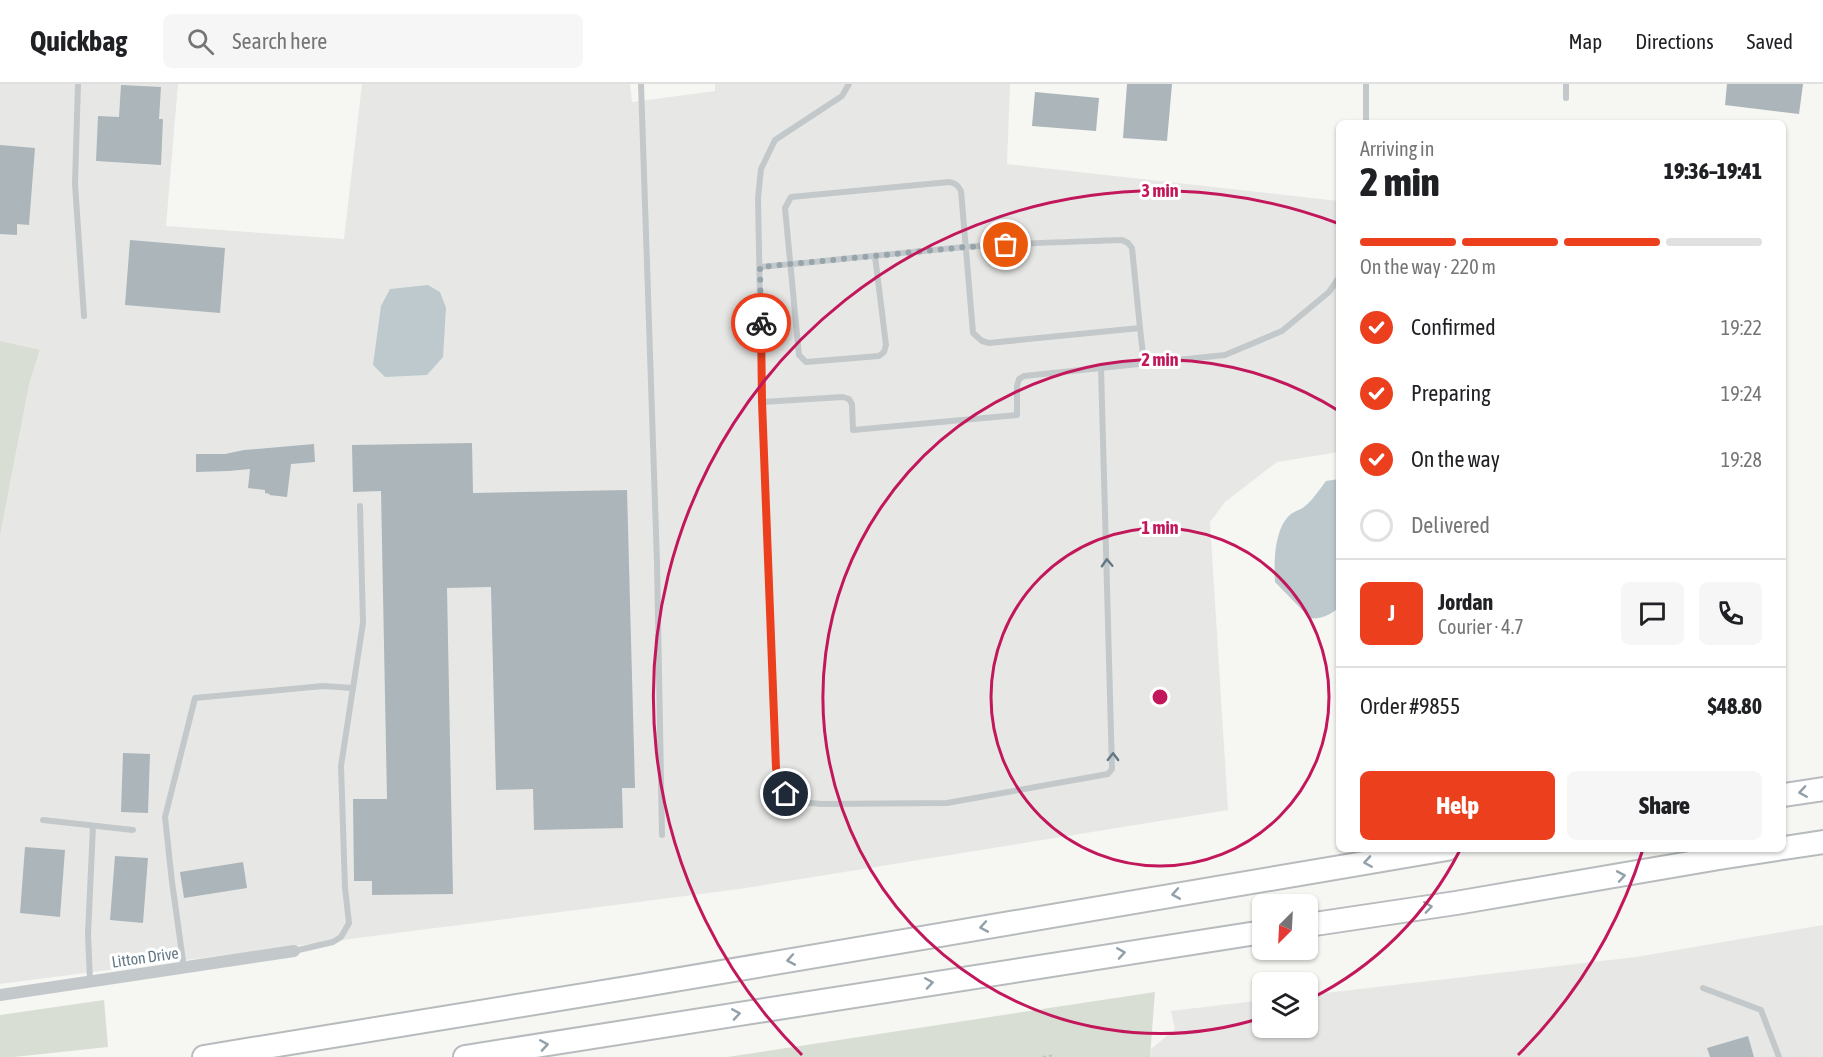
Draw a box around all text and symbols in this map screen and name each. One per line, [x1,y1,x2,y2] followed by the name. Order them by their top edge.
[163,14,583,68] search box
[30,25,127,57] text: Quickbag
[184,25,217,58] icon: search
[232,28,327,54] text: Search here
[1568,29,1602,53] text: Map
[1635,29,1714,53] text: Directions
[1747,29,1793,53] text: Saved
[1360,137,1434,160] text: Arriving in
[1664,158,1762,184] text: 19:36–19:41
[1360,160,1440,204] text: 2 min
[1142,180,1179,201] text: 3 min
[980,219,1031,270] pin
[989,228,1022,261] icon: bag
[1360,255,1496,278] text: On the way · 220 m
[731,293,791,353] courier
[745,307,778,340] icon: bike
[1360,311,1393,344] icon: check
[1411,314,1496,340] text: Confirmed
[1721,316,1762,339] text: 19:22
[1142,349,1179,370] text: 2 min
[1360,377,1393,410] icon: check
[1411,380,1491,406] text: Preparing
[1721,382,1762,405] text: 19:24
[1360,443,1393,476] icon: check
[1411,446,1500,472] text: On the way
[1721,448,1762,471] text: 19:28
[1411,512,1490,538] text: Delivered
[1142,517,1179,538] text: 1 min
[1101,558,1113,567] one-way arrow
[1621,582,1684,645] button: chat
[1699,582,1762,645] button: phone
[1438,589,1493,615] text: Jordan
[1388,600,1395,626] text: J
[1438,615,1524,638] text: Courier · 4.7
[1150,687,1170,707] centre of rings
[1360,693,1460,719] text: Order #9855
[1707,693,1762,719] text: $48.80
[1106,753,1119,762] one-way arrow
[760,768,811,819] pin
[1360,771,1555,840] button: Help
[1567,771,1762,840] button: Share
[769,777,802,810] icon: home
[1799,786,1808,798] one-way arrow
[1363,855,1373,867] one-way arrow
[1616,870,1625,882] one-way arrow
[1171,887,1181,900] one-way arrow
[1252,894,1318,960] north arrow
[1252,894,1318,1038] map controls
[1424,902,1433,914] one-way arrow
[979,920,989,933] one-way arrow
[110,943,180,971] street label: Litton Drive
[1116,947,1126,960] one-way arrow
[787,953,796,965] one-way arrow
[1252,972,1318,1038] button: layers
[924,978,933,990] one-way arrow
[731,1008,741,1021] one-way arrow
[539,1039,548,1051] one-way arrow

